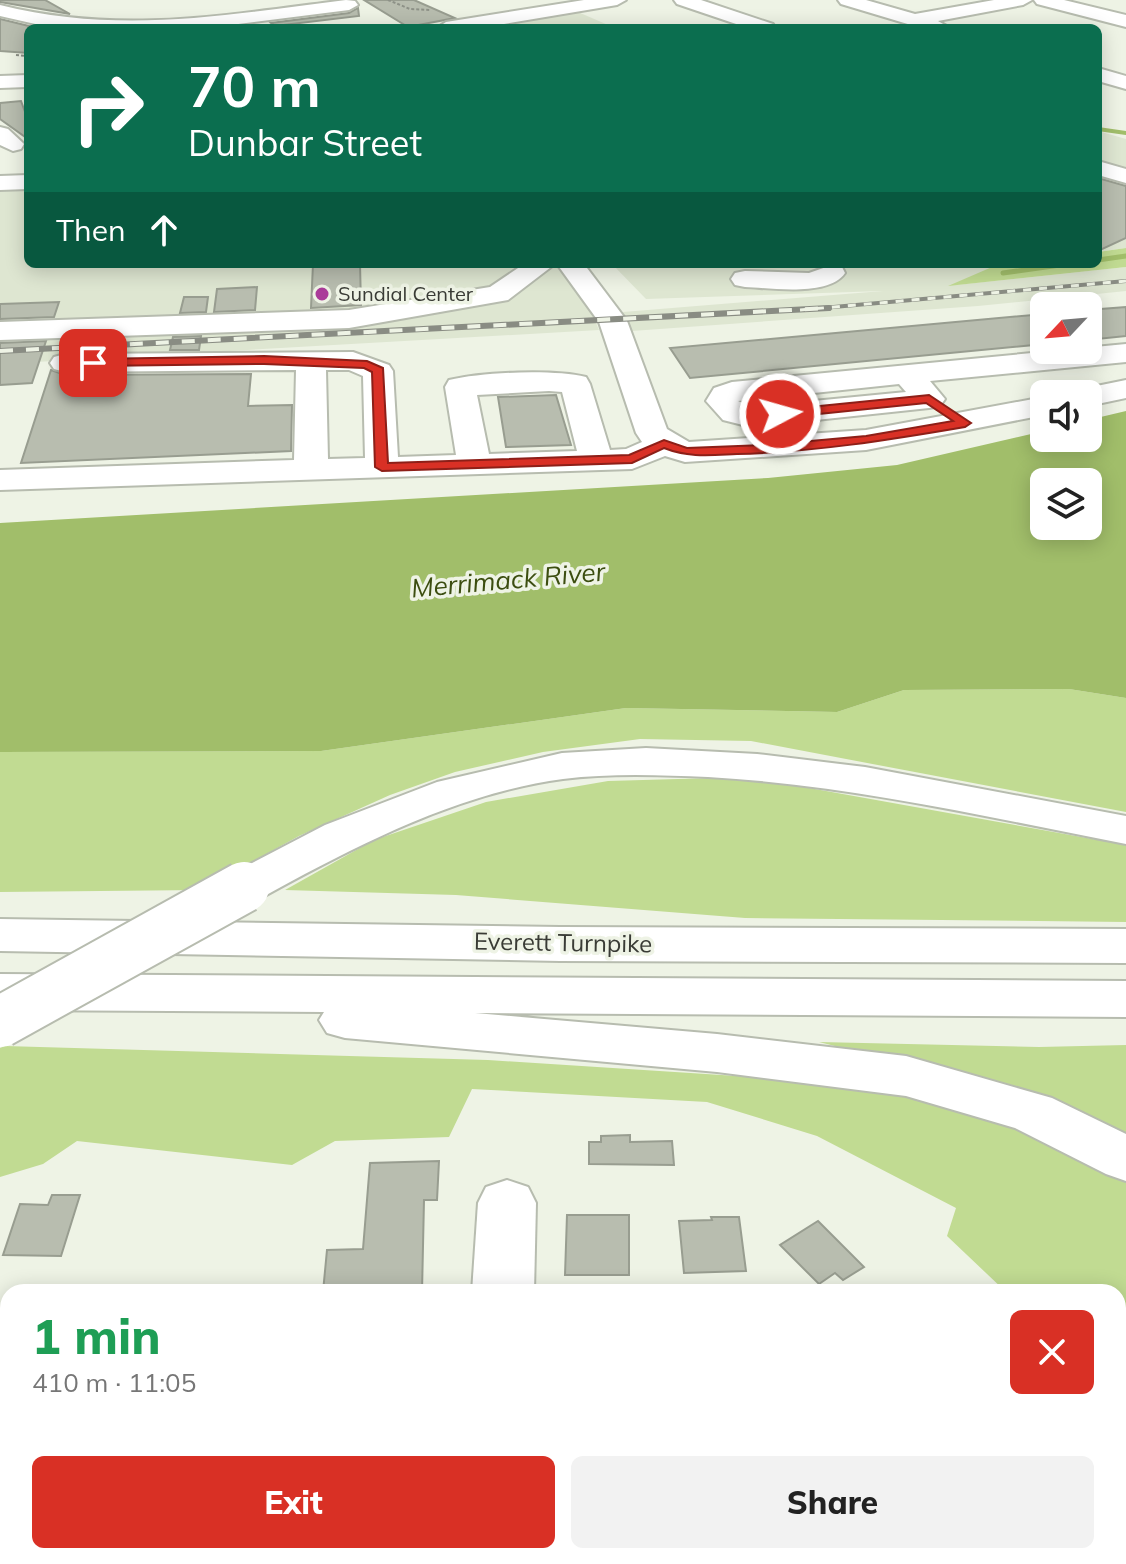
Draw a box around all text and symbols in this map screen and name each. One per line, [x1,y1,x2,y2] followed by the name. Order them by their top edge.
[188,51,321,121] text: 70 m
[56,56,160,160] icon: right
[188,120,422,165] text: Dunbar Street
[142,208,186,252] icon: ahead
[56,211,126,249] text: Then
[338,281,474,306] place label: Sundial Center
[313,285,331,303] marker: Sundial Center
[1030,292,1102,364] north arrow
[1030,292,1102,540] map controls
[59,329,127,397] pin
[71,341,115,385] icon: arrive
[738,372,822,456] position arrow
[1030,380,1102,452] button: sound
[1030,468,1102,540] button: layers
[410,554,608,604] water label: Merrimack River
[474,925,653,959] street label: Everett Turnpike
[32,1306,161,1366] text: 1 min
[1010,1310,1094,1394] button: close
[32,1366,196,1399] text: 410 m · 11:05
[32,1456,555,1548] button: Exit
[571,1456,1094,1548] button: Share

